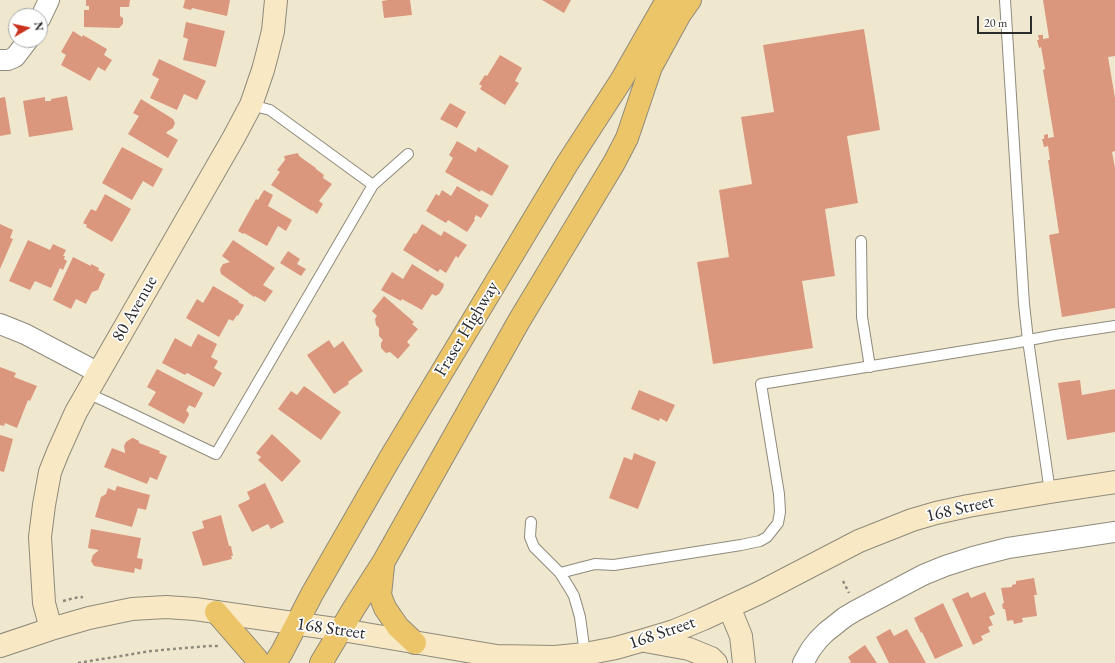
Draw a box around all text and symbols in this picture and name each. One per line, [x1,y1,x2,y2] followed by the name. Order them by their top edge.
[8,8,48,48] north arrow
[979,8,1034,34] scale bar
[984,15,1007,31] text: 20 m
[31,21,46,32] text: N
[108,272,162,346] street label: 80 Avenue
[430,277,504,381] street label: Fraser Highway
[924,491,996,527] street label: 168 Street
[626,612,698,654] street label: 168 Street
[295,613,367,645] street label: 168 Street

